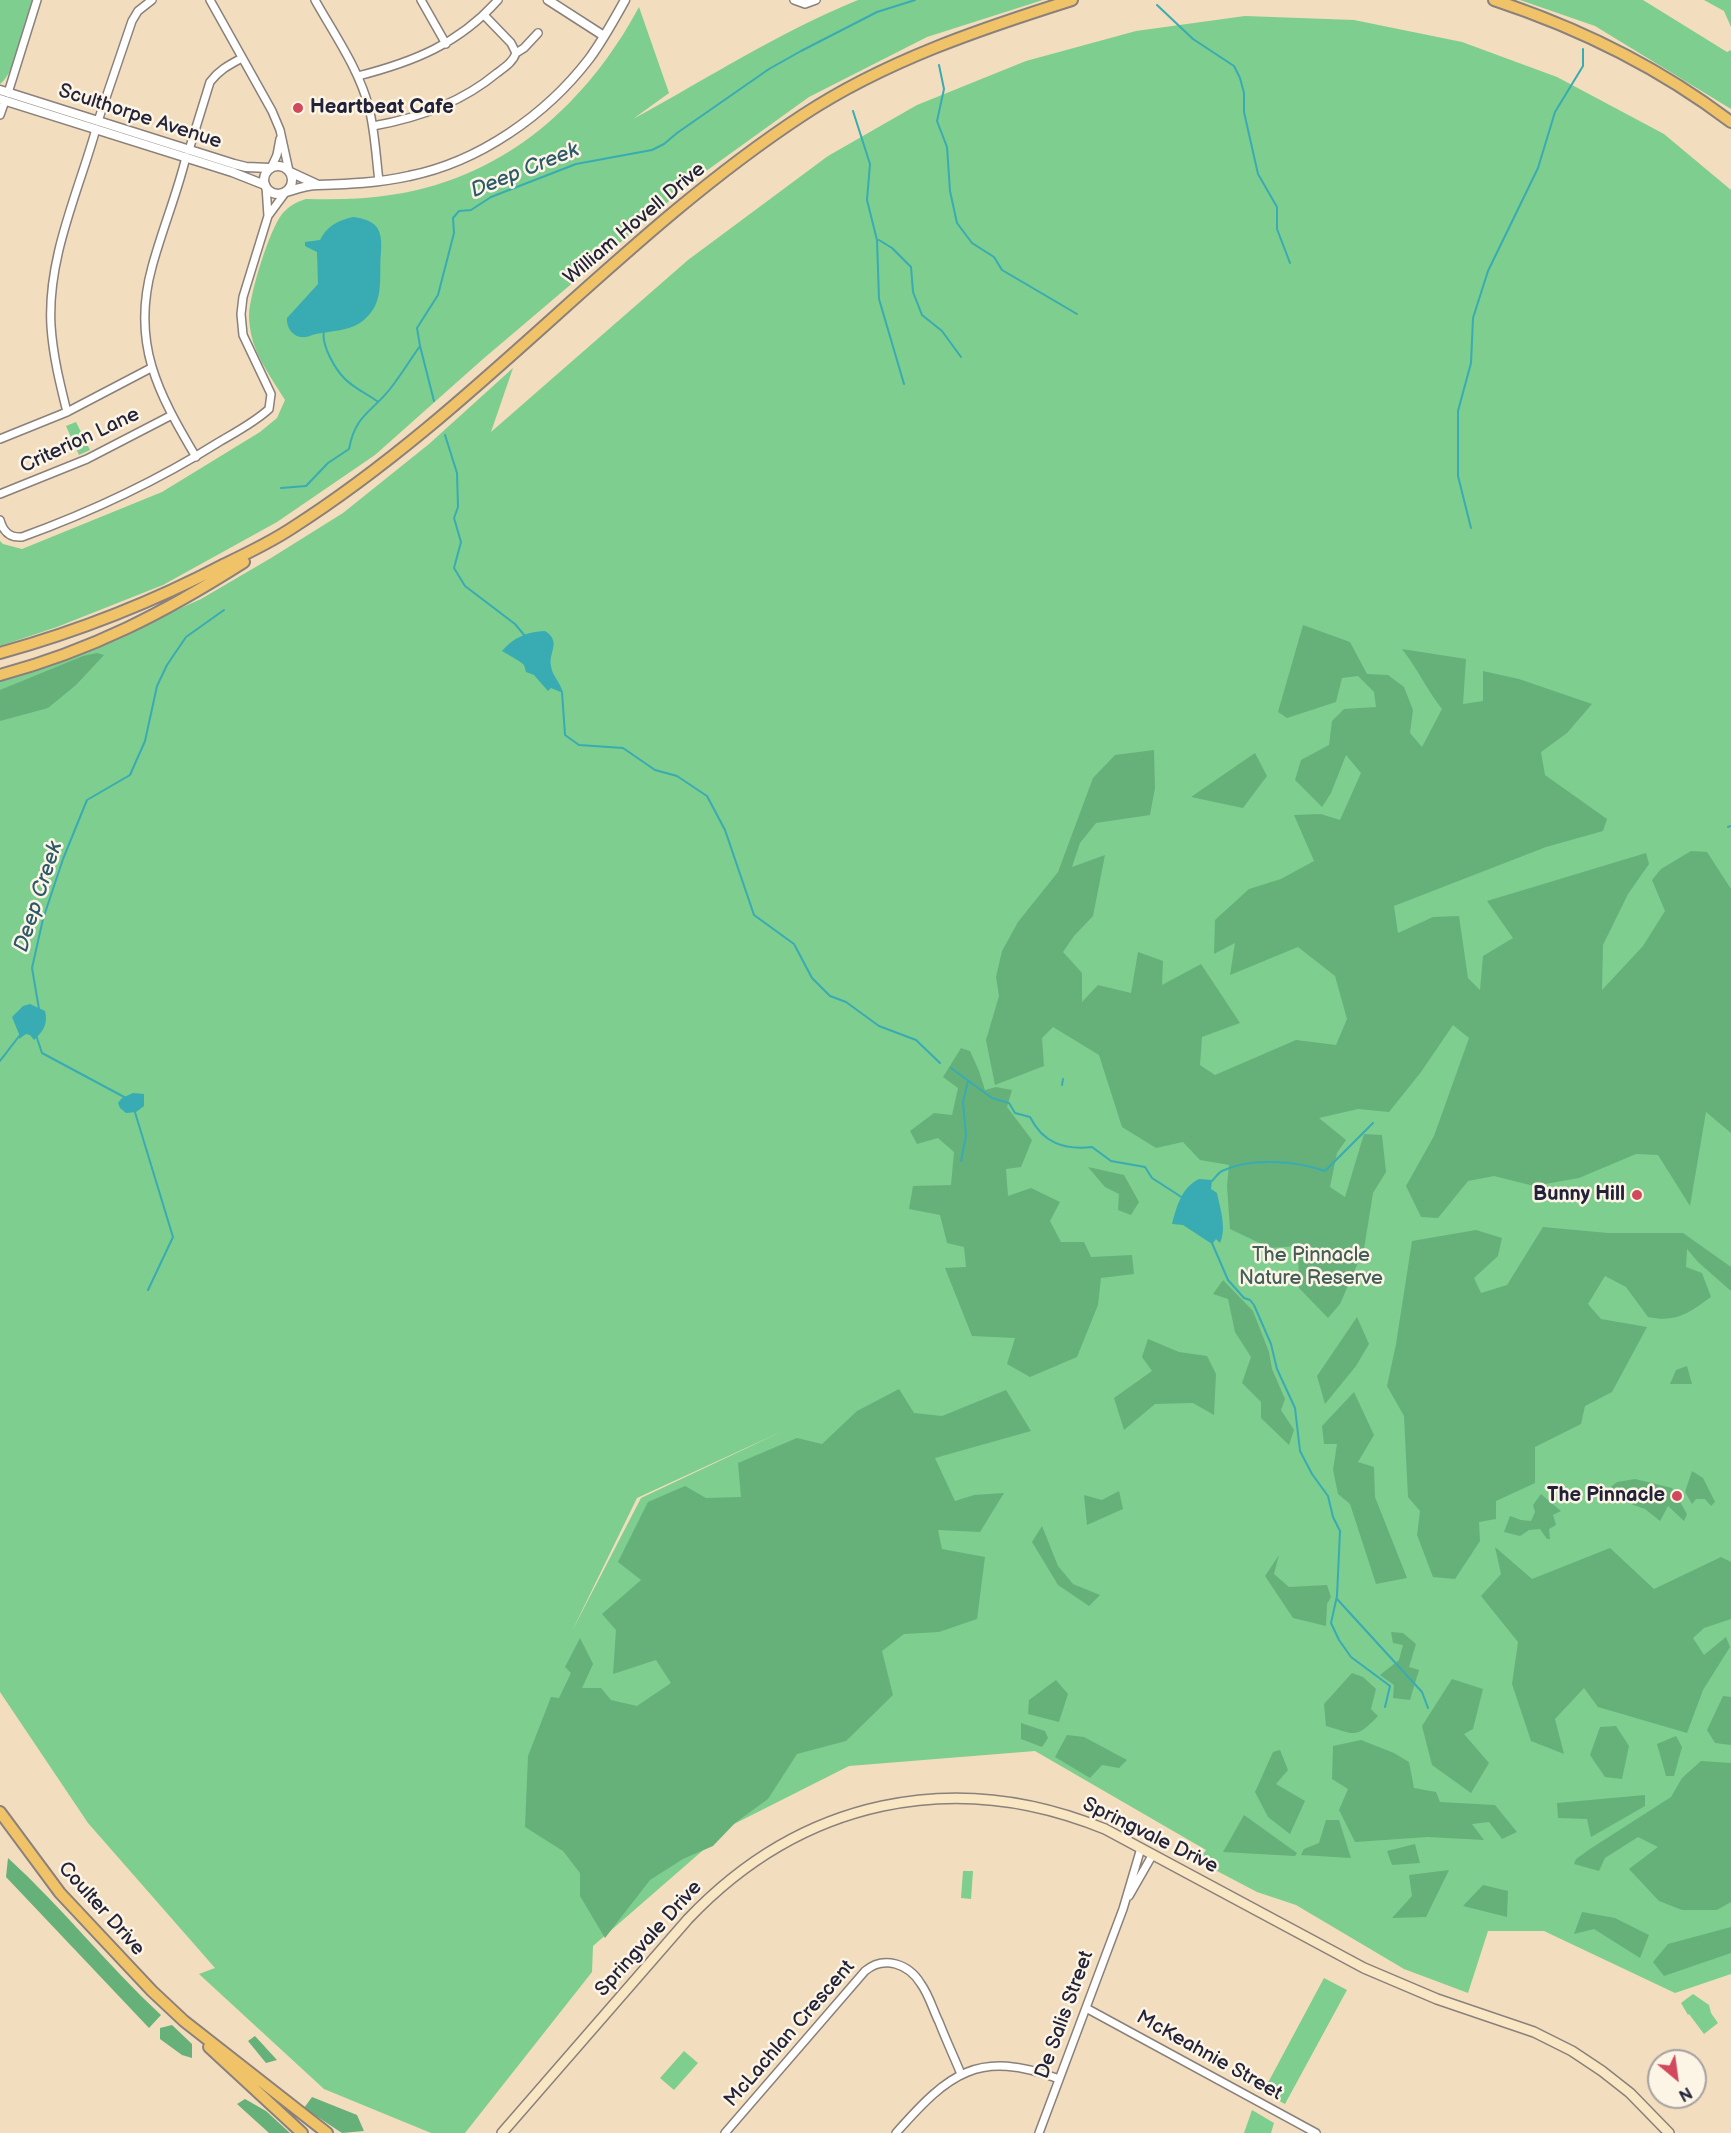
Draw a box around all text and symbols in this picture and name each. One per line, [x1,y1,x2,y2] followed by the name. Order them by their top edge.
[55,79,225,155] street label: Sculthorpe Avenue
[310,96,454,120] place label: Heartbeat Cafe
[291,101,305,115] marker: Heartbeat Cafe
[467,138,583,204] water label: Deep Creek
[559,158,711,290] street label: William Hovell Drive
[17,403,143,479] street label: Criterion Lane
[9,839,69,955] water label: Deep Creek
[1533,1183,1625,1207] place label: Bunny Hill
[1630,1188,1644,1202] marker: Bunny Hill
[1239,1244,1383,1291] park label: The Pinnacle Nature Reserve
[1547,1484,1665,1508] place label: The Pinnacle
[1670,1489,1684,1503] marker: The Pinnacle
[1078,1793,1222,1879] street label: Springvale Drive
[53,1857,149,1961] street label: Coulter Drive
[591,1876,707,2002] street label: Springvale Drive
[1031,1948,1099,2082] street label: De Salis Street
[720,1956,860,2112] street label: McLachlan Crescent
[1132,2006,1286,2106] street label: McKeahnie Street
[1647,2049,1707,2109] north arrow
[1675,2082,1695,2105] text: N

